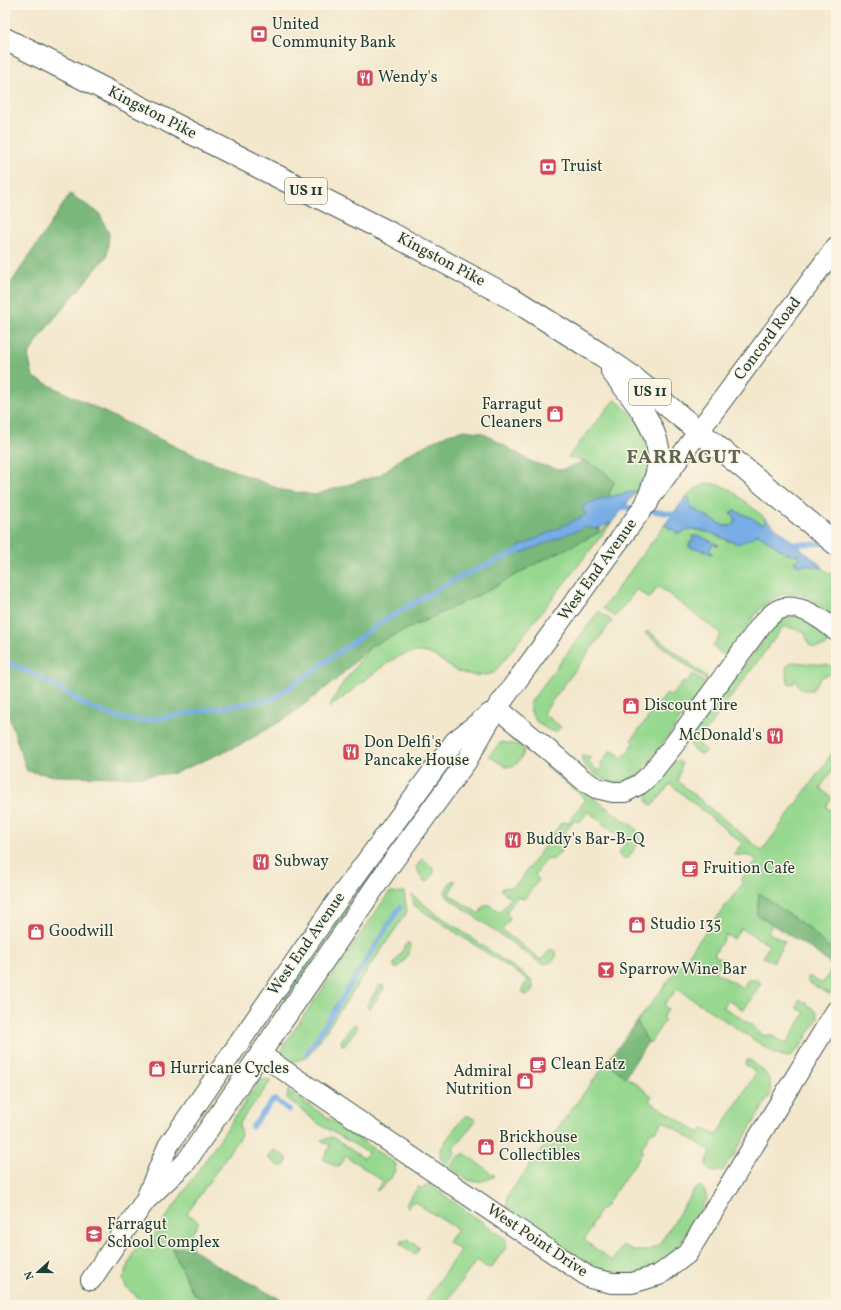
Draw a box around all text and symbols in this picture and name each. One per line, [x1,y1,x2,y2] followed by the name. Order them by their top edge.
[272,14,396,54] place label: United Community Bank
[249,24,269,44] bank icon: United Community Bank
[378,67,438,89] place label: Wendy's
[355,68,375,88] restaurant icon: Wendy's
[104,81,200,145] street label: Kingston Pike
[561,156,603,178] place label: Truist
[538,157,558,177] bank icon: Truist
[285,178,327,204] road number: US 11
[393,227,489,293] street label: Kingston Pike
[729,293,807,385] street label: Concord Road
[629,379,671,405] road number: US 11
[481,394,542,434] place label: Farragut Cleaners
[545,404,565,424] shop icon: Farragut Cleaners
[626,444,742,472] district label: FARRAGUT
[553,514,643,626] street label: West End Avenue
[644,695,738,717] place label: Discount Tire
[621,696,641,716] shop icon: Discount Tire
[679,725,762,747] place label: McDonald's
[765,726,785,746] restaurant icon: McDonald's
[364,732,469,772] place label: Don Delfi's Pancake House
[341,742,361,762] restaurant icon: Don Delfi's Pancake House
[526,829,646,851] place label: Buddy's Bar-B-Q
[503,830,523,850] restaurant icon: Buddy's Bar-B-Q
[274,851,329,873] place label: Subway
[251,852,271,872] restaurant icon: Subway
[703,858,795,880] place label: Fruition Cafe
[680,859,700,879] cafe icon: Fruition Cafe
[263,888,351,1000] street label: West End Avenue
[650,914,721,936] place label: Studio 135
[627,915,647,935] shop icon: Studio 135
[49,921,114,943] place label: Goodwill
[26,922,46,942] shop icon: Goodwill
[619,959,747,981] place label: Sparrow Wine Bar
[596,960,616,980] bar icon: Sparrow Wine Bar
[551,1054,626,1076] place label: Clean Eatz
[528,1055,548,1075] cafe icon: Clean Eatz
[170,1058,289,1080] place label: Hurricane Cycles
[147,1059,167,1079] shop icon: Hurricane Cycles
[445,1061,512,1101] place label: Admiral Nutrition
[515,1071,535,1091] shop icon: Admiral Nutrition
[499,1127,580,1167] place label: Brickhouse Collectibles
[476,1137,496,1157] shop icon: Brickhouse Collectibles
[482,1199,592,1283] street label: West Point Drive
[107,1214,220,1254] place label: Farragut School Complex
[84,1224,104,1244] school or university icon: Farragut School Complex
[18,1252,58,1292] north arrow
[22,1269,38,1281] text: N

